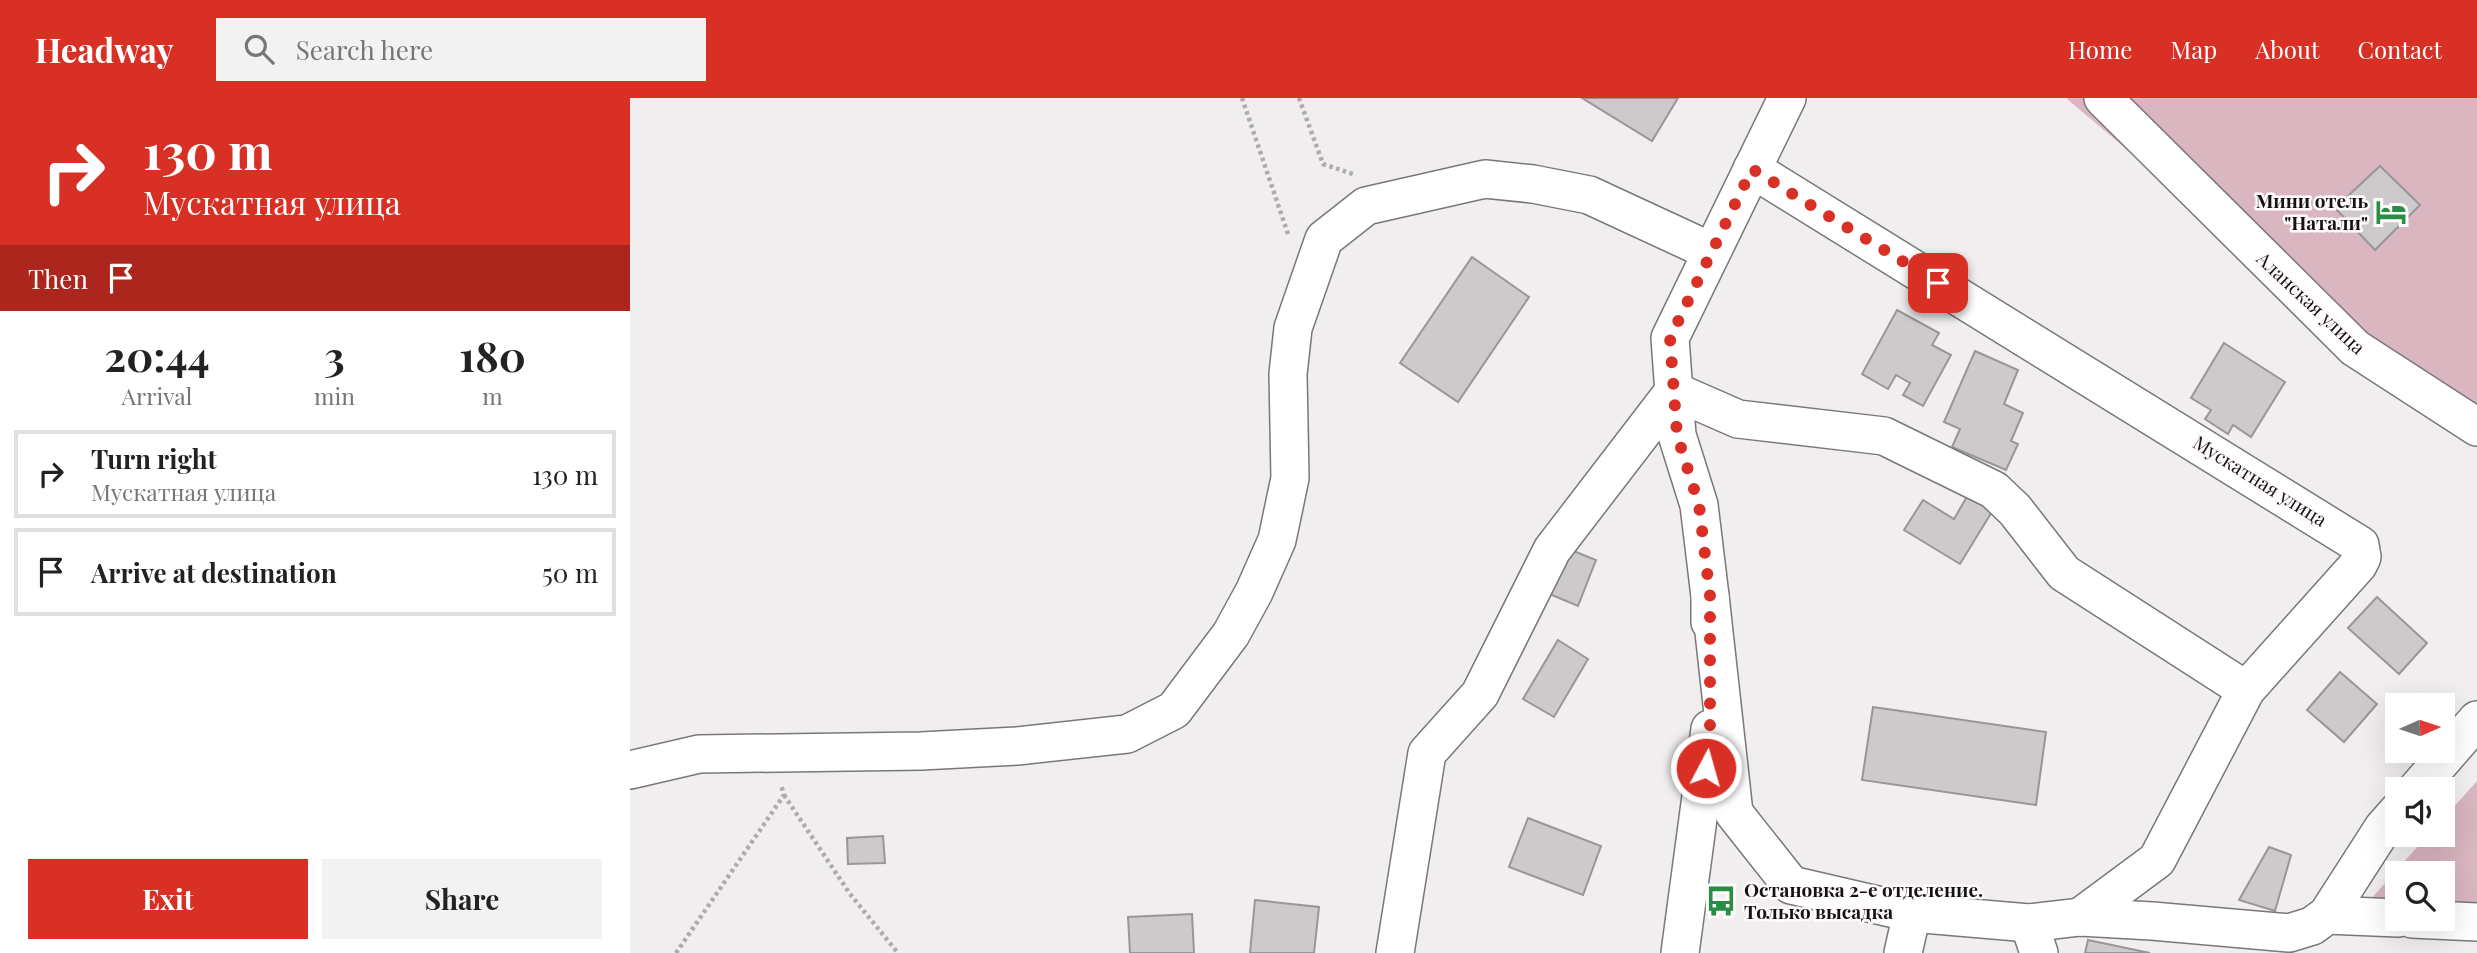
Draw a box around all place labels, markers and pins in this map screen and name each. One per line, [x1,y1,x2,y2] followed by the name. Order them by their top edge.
[2256,187,2368,235] place label: Мини отель "Натали"
[2374,195,2408,229] hotel icon: Мини отель "Натали"
[1908,253,1968,313] pin
[1744,876,1983,924] place label: Остановка 2-е отделение. Только высадка
[1704,884,1738,918] bus stop icon: Остановка 2-е отделение. Только высадка

